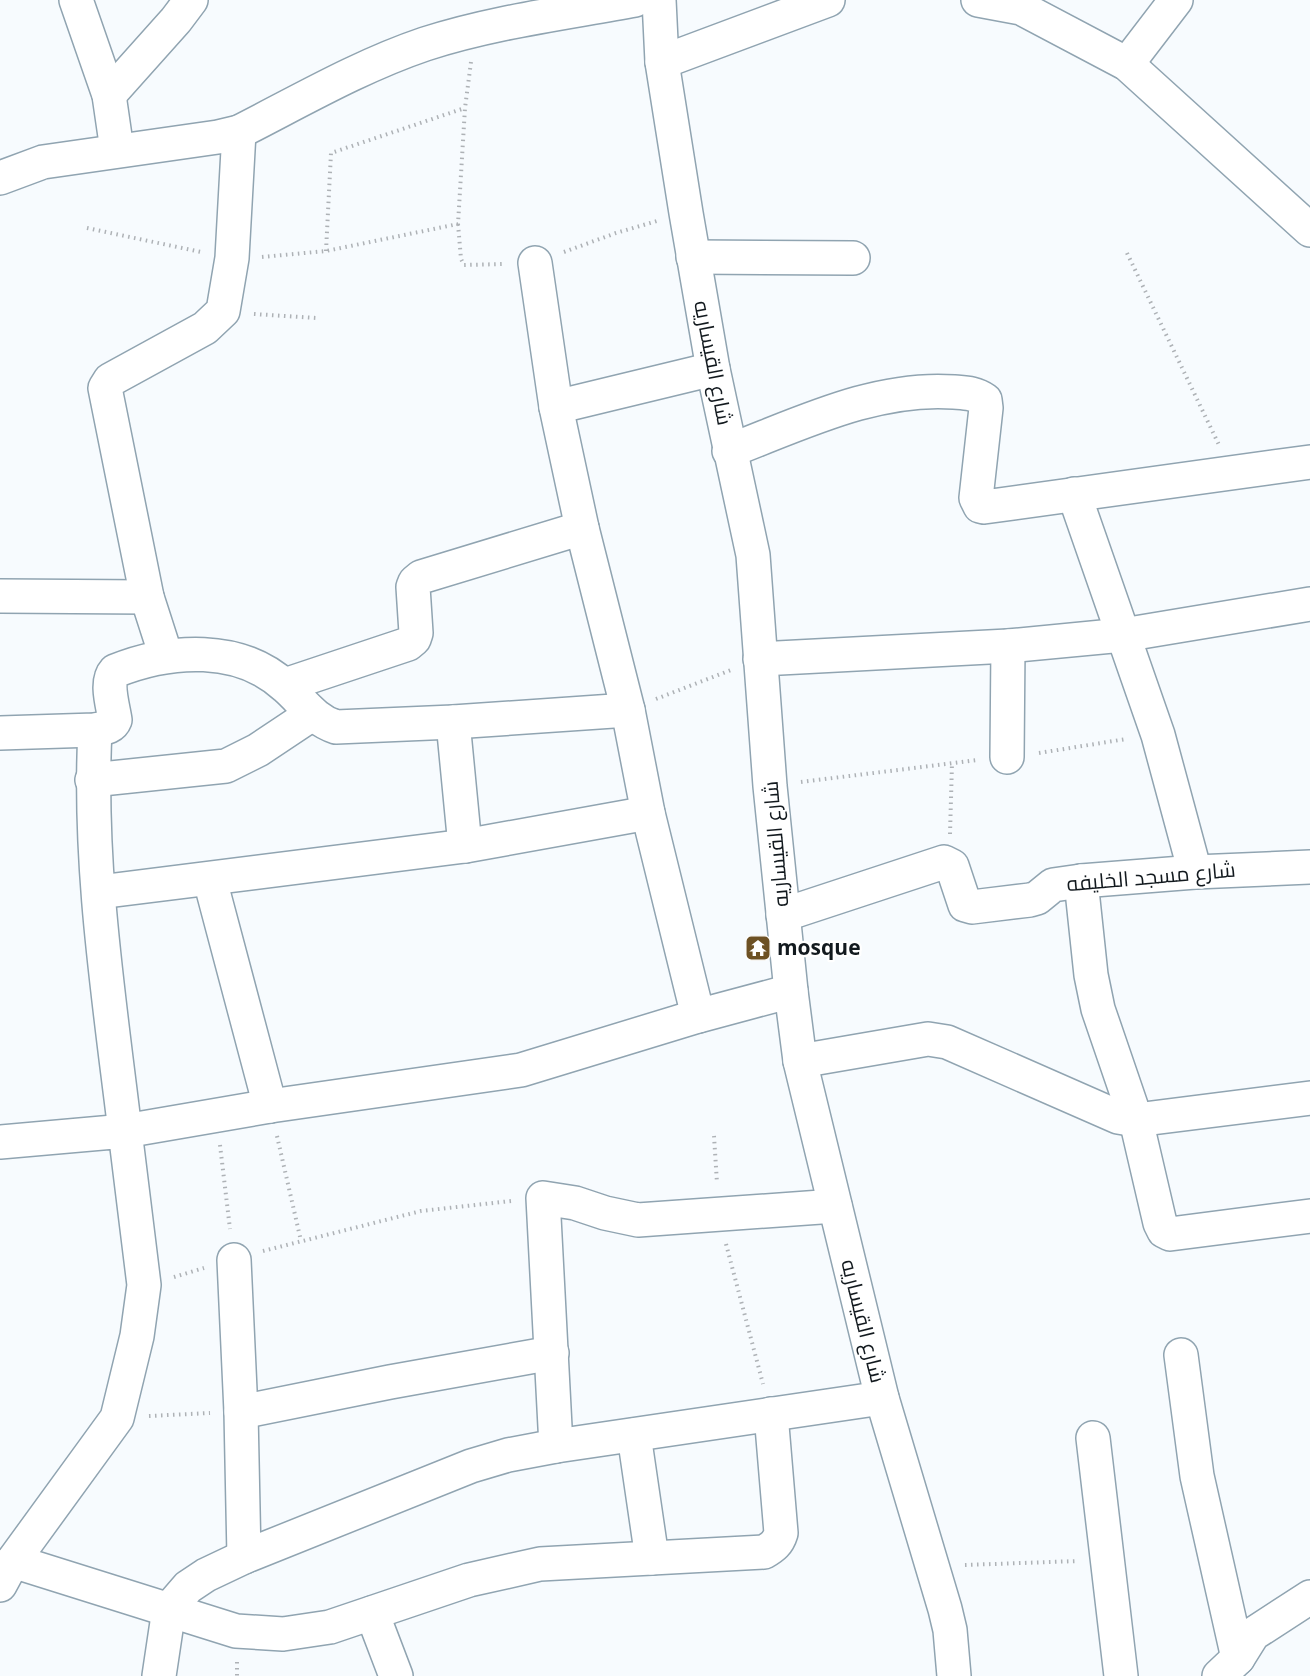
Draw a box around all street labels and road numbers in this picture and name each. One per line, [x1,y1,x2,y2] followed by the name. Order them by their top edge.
[687,298,740,428] street label: شارع القيساريه
[756,780,795,908] street label: شارع القيساريه
[1065,855,1237,898] street label: شارع مسجد الخليفه
[834,1256,893,1386] street label: شارع القيساريه

